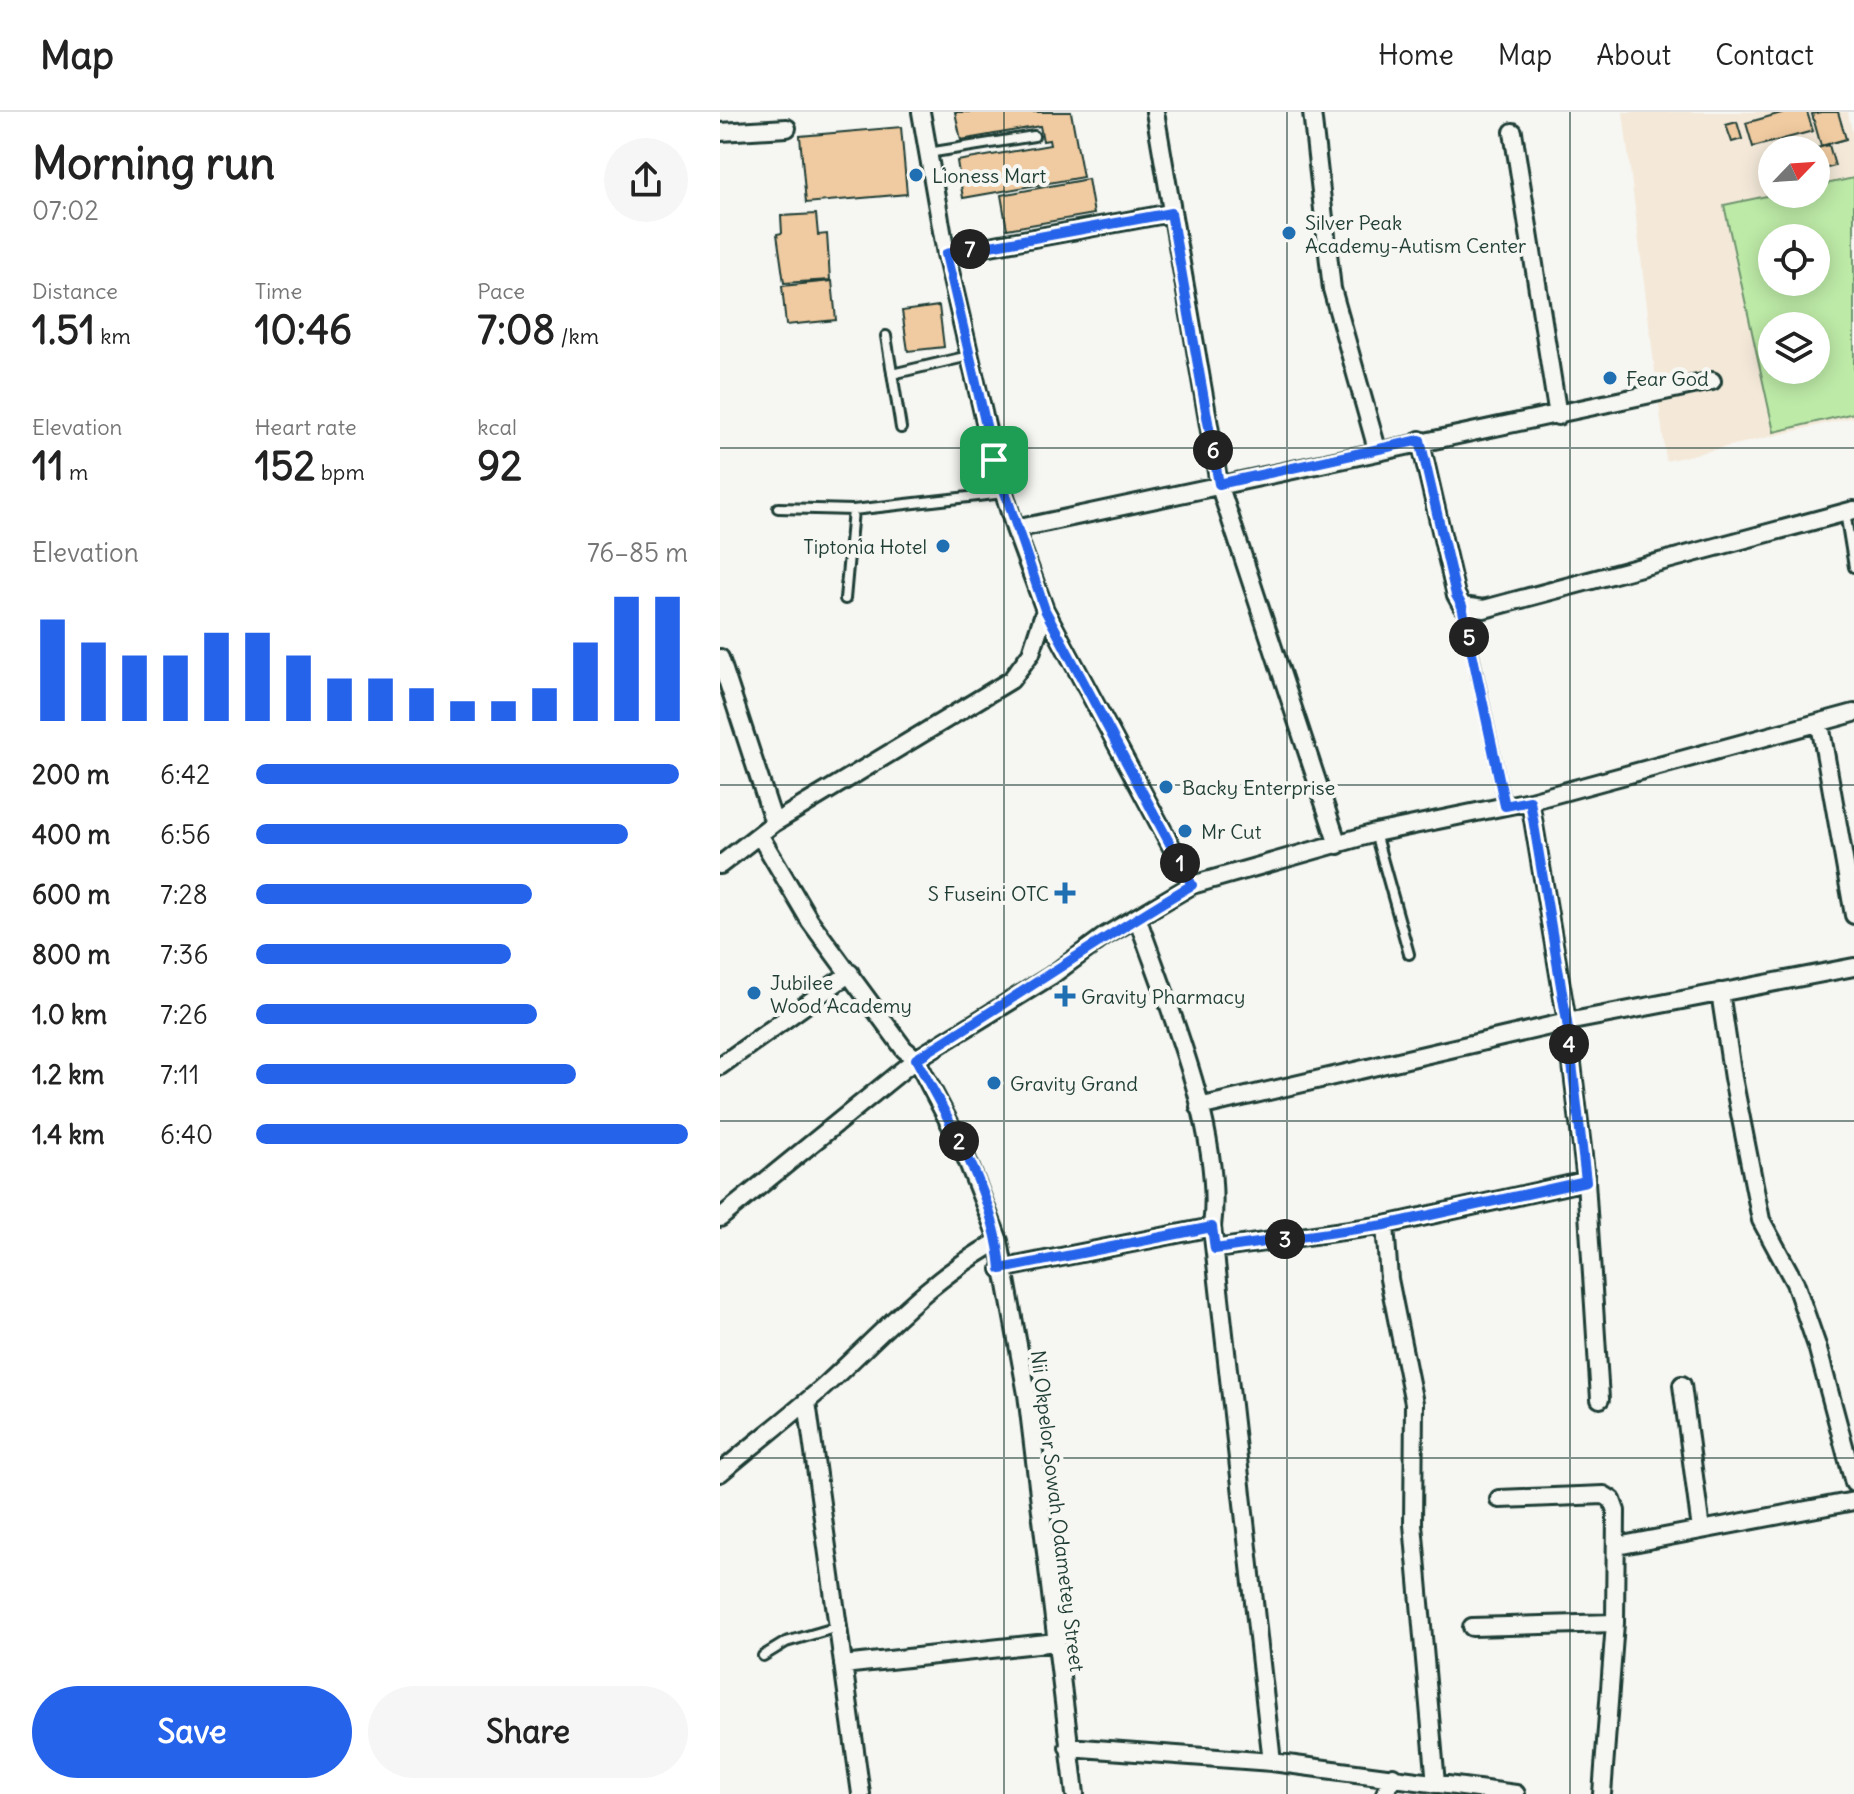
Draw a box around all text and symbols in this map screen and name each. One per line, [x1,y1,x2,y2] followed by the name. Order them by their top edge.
[40,32,114,79] text: Map
[1378,37,1454,73] text: Home
[1498,37,1552,73] text: Map
[1596,37,1671,73] text: About
[1715,37,1814,73] text: Contact
[32,136,275,191] text: Morning run
[1758,136,1830,208] north arrow
[1758,136,1830,384] map controls
[604,138,688,222] button: share
[932,163,1047,188] place label: Lioness Mart
[907,166,925,184] marker: Lioness Mart
[32,194,99,227] text: 07:02
[1305,210,1526,258] place label: Silver Peak Academy-Autism Center
[1280,224,1298,242] marker: Silver Peak Academy-Autism Center
[1758,224,1830,296] button: locate
[950,229,990,269] pin: 7
[965,235,975,263] text: 7
[32,277,118,305] text: Distance
[255,277,302,305] text: Time
[477,277,525,305] text: Pace
[32,305,95,355] text: 1.51
[255,305,352,355] text: 10:46
[477,305,555,355] text: 7:08
[1758,312,1830,384] button: layers
[95,322,131,350] text: km
[555,322,599,350] text: /km
[1626,366,1709,391] place label: Fear God
[1601,369,1619,387] marker: Fear God
[32,413,122,441] text: Elevation
[255,413,357,441] text: Heart rate
[477,413,517,441] text: kcal
[960,426,1028,494] pin
[1193,430,1233,470] pin: 6
[1207,436,1219,464] text: 6
[972,438,1016,482] icon: arrive
[32,441,64,491] text: 11
[255,441,315,491] text: 152
[477,441,522,491] text: 92
[64,458,88,486] text: m
[315,458,365,486] text: bpm
[803,534,927,559] place label: Tiptonia Hotel
[32,536,139,569] text: Elevation
[587,536,688,569] text: 76–85 m
[934,537,952,555] marker: Tiptonia Hotel
[1449,617,1489,657] pin: 5
[1463,623,1475,651] text: 5
[32,758,109,791] text: 200 m
[160,758,210,791] text: 6:42
[1182,775,1335,800] place label: Backy Enterprise
[1157,778,1175,796] marker: Backy Enterprise
[32,818,110,851] text: 400 m
[160,818,211,851] text: 6:56
[1201,819,1262,844] place label: Mr Cut
[1176,822,1194,840] marker: Mr Cut
[1160,843,1200,883] pin: 1
[1176,849,1184,877] text: 1
[32,878,110,911] text: 600 m
[160,878,208,911] text: 7:28
[928,881,1049,906] place label: S Fuseini OTC
[1056,884,1074,902] marker: S Fuseini OTC
[32,938,110,971] text: 800 m
[160,938,208,971] text: 7:36
[770,970,912,1018] place label: Jubilee Wood Academy
[745,984,763,1002] marker: Jubilee Wood Academy
[1081,984,1245,1009] place label: Gravity Pharmacy
[1056,987,1074,1005] marker: Gravity Pharmacy
[32,998,107,1031] text: 1.0 km
[160,998,208,1031] text: 7:26
[1549,1024,1589,1064] pin: 4
[1563,1030,1575,1058] text: 4
[32,1058,104,1091] text: 1.2 km
[160,1058,199,1091] text: 7:11
[1010,1071,1138,1096] place label: Gravity Grand
[985,1074,1003,1092] marker: Gravity Grand
[32,1118,105,1151] text: 1.4 km
[160,1118,213,1151] text: 6:40
[939,1121,979,1161] pin: 2
[953,1127,965,1155] text: 2
[1265,1219,1305,1259] pin: 3
[1279,1225,1291,1253] text: 3
[1026,1349,1090,1673] street label: Nii Okpelor Sowah Odametey Street
[32,1686,352,1778] button: Save
[368,1686,688,1778] button: Share

